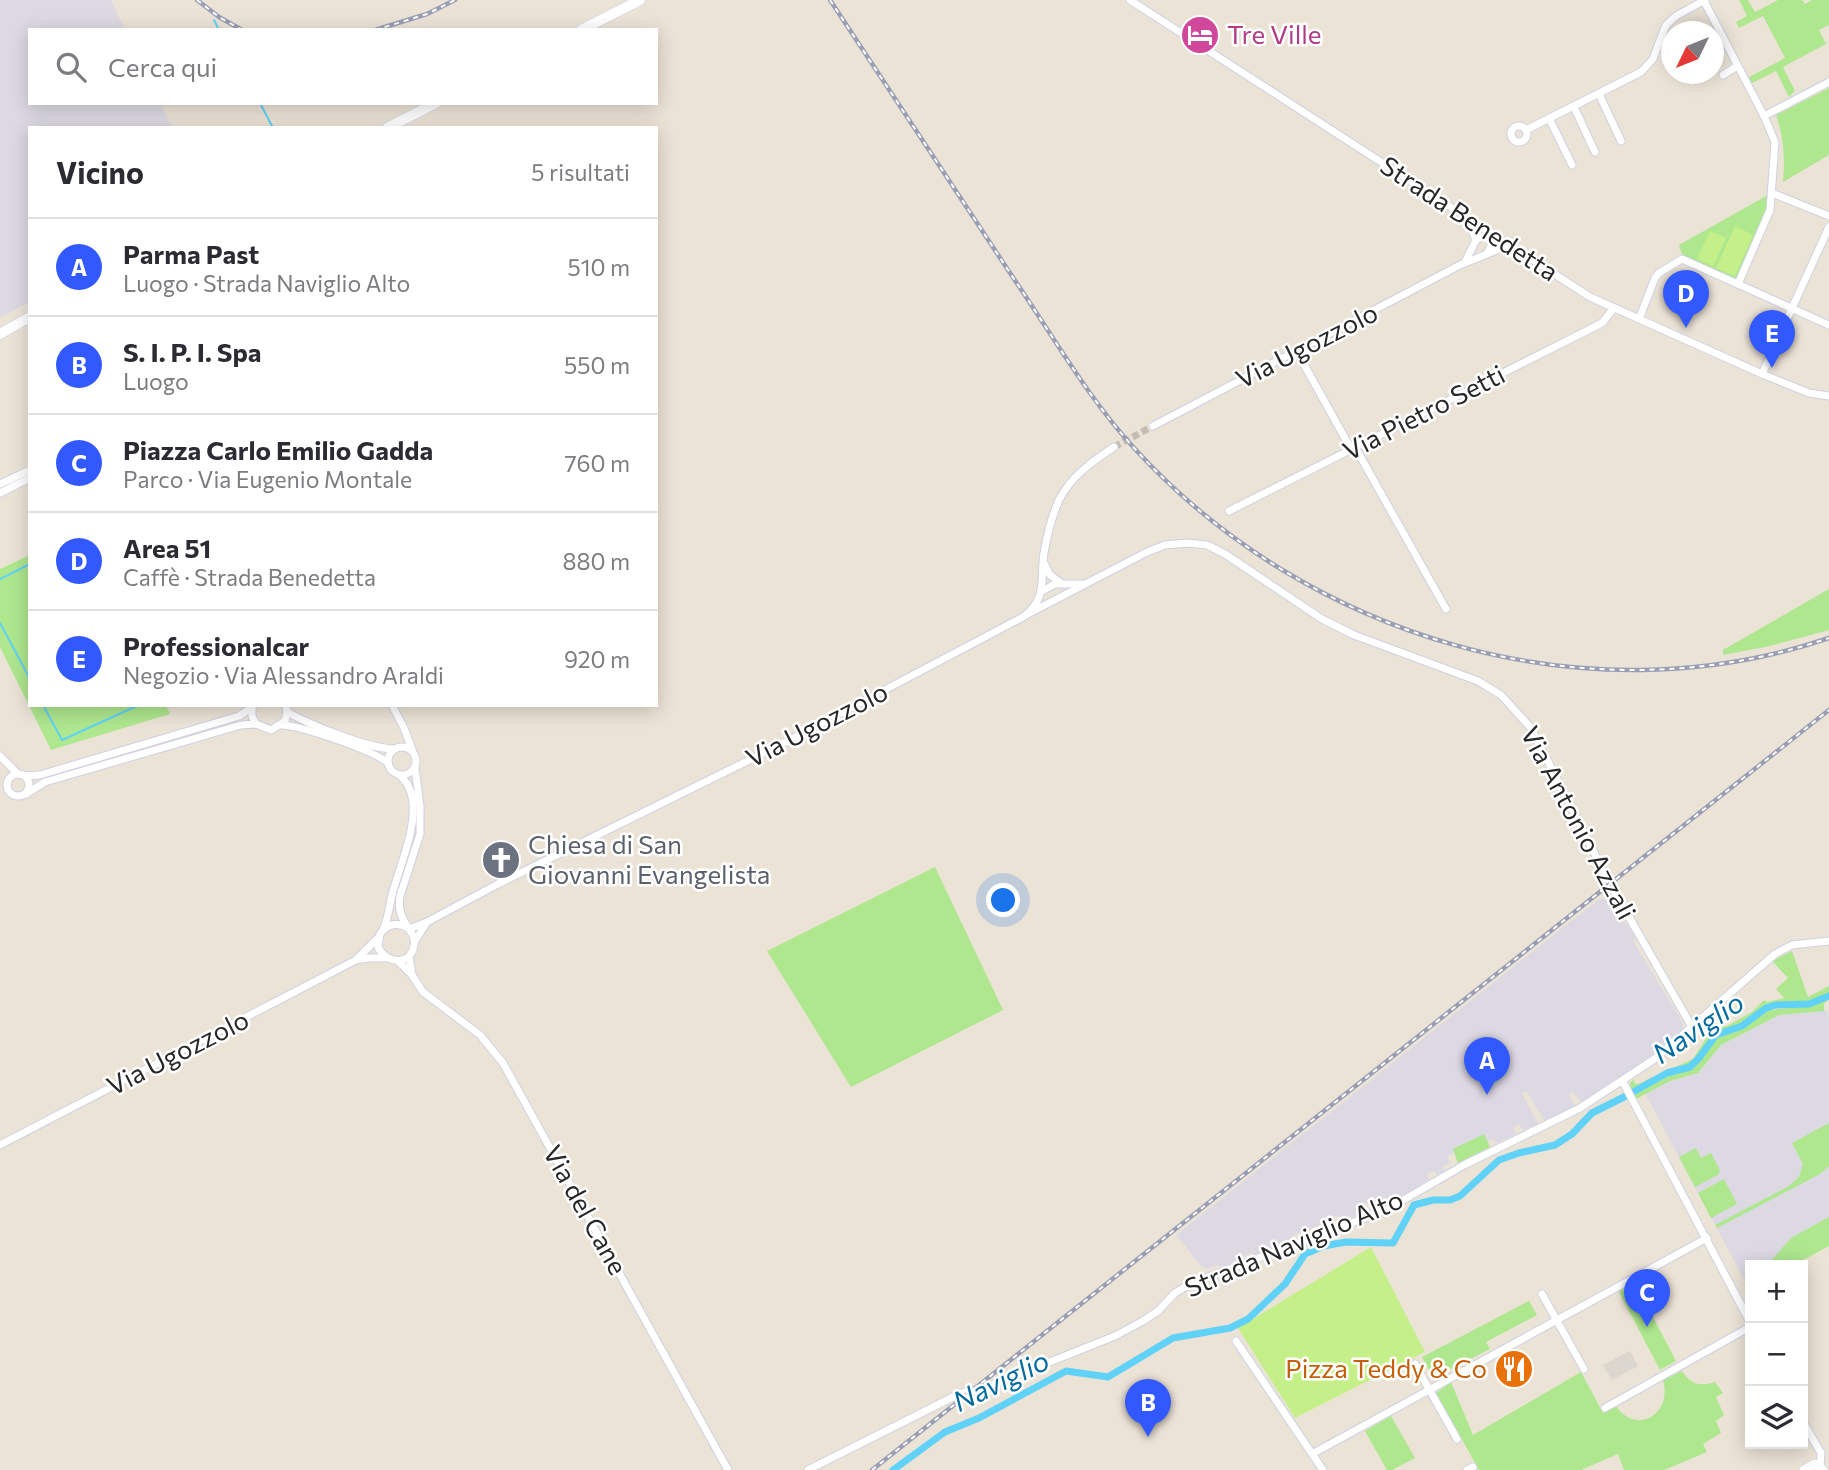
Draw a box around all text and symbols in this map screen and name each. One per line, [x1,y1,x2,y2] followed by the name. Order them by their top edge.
[1179,14,1221,56] hotel icon: Tre Ville
[1227,18,1322,49] place label: Tre Ville
[1661,21,1724,84] north arrow
[28,28,658,105] search box
[52,48,90,86] icon: search
[108,51,217,82] text: Cerca qui
[1375,149,1564,287] street label: Strada Benedetta
[56,153,144,190] text: Vicino
[531,158,630,186] text: 5 risultati
[123,238,259,269] text: Parma Past
[71,253,87,281] text: A
[567,253,630,281] text: 510 m
[123,269,410,297] text: Luogo · Strada Naviglio Alto
[1663,270,1709,328] pin: D
[1230,296,1382,394] street label: Via Ugozzolo
[1749,310,1795,368] pin: E
[123,336,262,367] text: S. I. P. I. Spa
[71,351,87,379] text: B
[564,351,630,379] text: 550 m
[1337,358,1509,466] street label: Via Pietro Setti
[123,367,189,395] text: Luogo
[123,434,433,465] text: Piazza Carlo Emilio Gadda
[71,449,87,477] text: C
[564,449,630,477] text: 760 m
[123,465,412,493] text: Parco · Via Eugenio Montale
[123,532,211,563] text: Area 51
[71,547,87,575] text: D
[563,547,630,575] text: 880 m
[123,563,376,591] text: Caffè · Strada Benedetta
[123,630,309,661] text: Professionalcar
[72,645,86,673] text: E
[564,645,630,673] text: 920 m
[123,661,444,689] text: Negozio · Via Alessandro Araldi
[740,675,892,773] street label: Via Ugozzolo
[1515,720,1643,924] street label: Via Antonio Azzali
[528,828,770,889] place label: Chiesa di San Giovanni Evangelista
[480,839,522,881] church icon: Chiesa di San Giovanni Evangelista
[986,883,1020,917] your location
[1645,984,1750,1070] water label: Naviglio
[101,1003,253,1101] street label: Via Ugozzolo
[1464,1037,1510,1095] pin: A
[538,1139,635,1280] street label: Via del Cane
[1180,1183,1407,1303] street label: Strada Naviglio Alto
[1745,1260,1808,1449] map controls
[1745,1260,1808,1323] button: +
[1624,1269,1670,1327] pin: C
[1745,1323,1808,1386] button: −
[947,1342,1054,1418] water label: Naviglio
[1493,1348,1535,1390] restaurant icon: Pizza Teddy & Co
[1285,1352,1487,1383] place label: Pizza Teddy & Co
[1125,1379,1171,1437] pin: B
[1745,1386,1808,1449] button: layers

